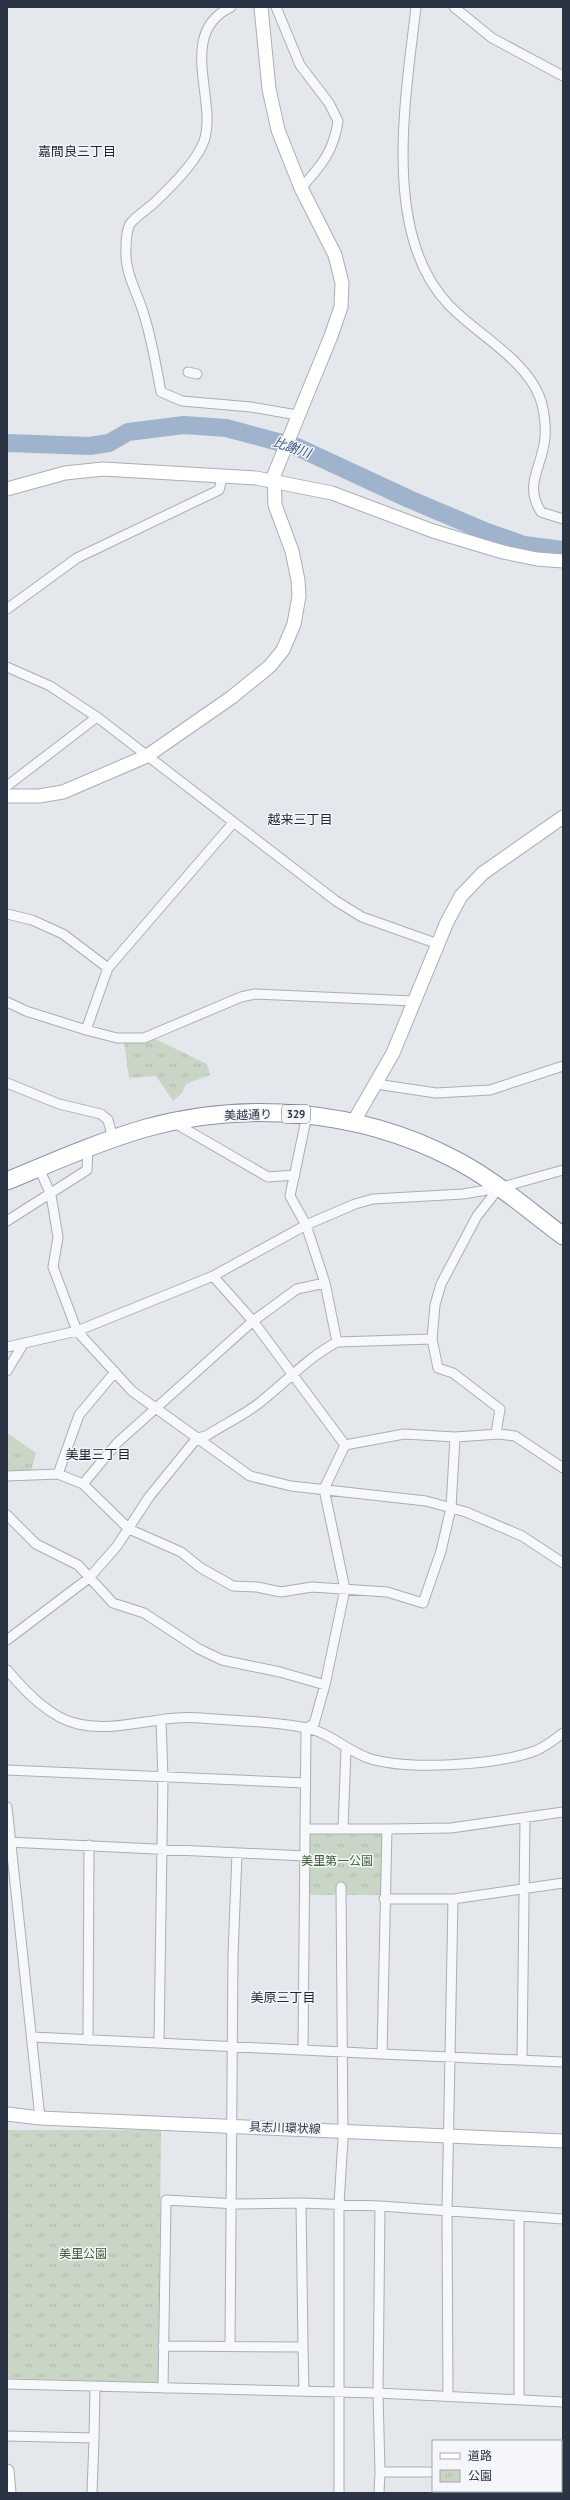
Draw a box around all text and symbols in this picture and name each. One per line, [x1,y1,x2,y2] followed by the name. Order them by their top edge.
[38,143,116,160] district label: 嘉間良三丁目
[271,433,315,463] water label: 比謝川
[267,811,333,828] district label: 越来三丁目
[282,1105,310,1123] road number: 329
[224,1106,272,1123] street label: 美越通り
[65,1446,131,1463] district label: 美里三丁目
[301,1853,373,1868] park label: 美里第一公園
[250,1989,316,2006] district label: 美原三丁目
[249,2119,321,2136] street label: 具志川環状線
[59,2246,107,2261] park label: 美里公園
[432,2440,562,2492] legend
[468,2448,492,2463] text: 道路
[468,2468,492,2483] text: 公園

